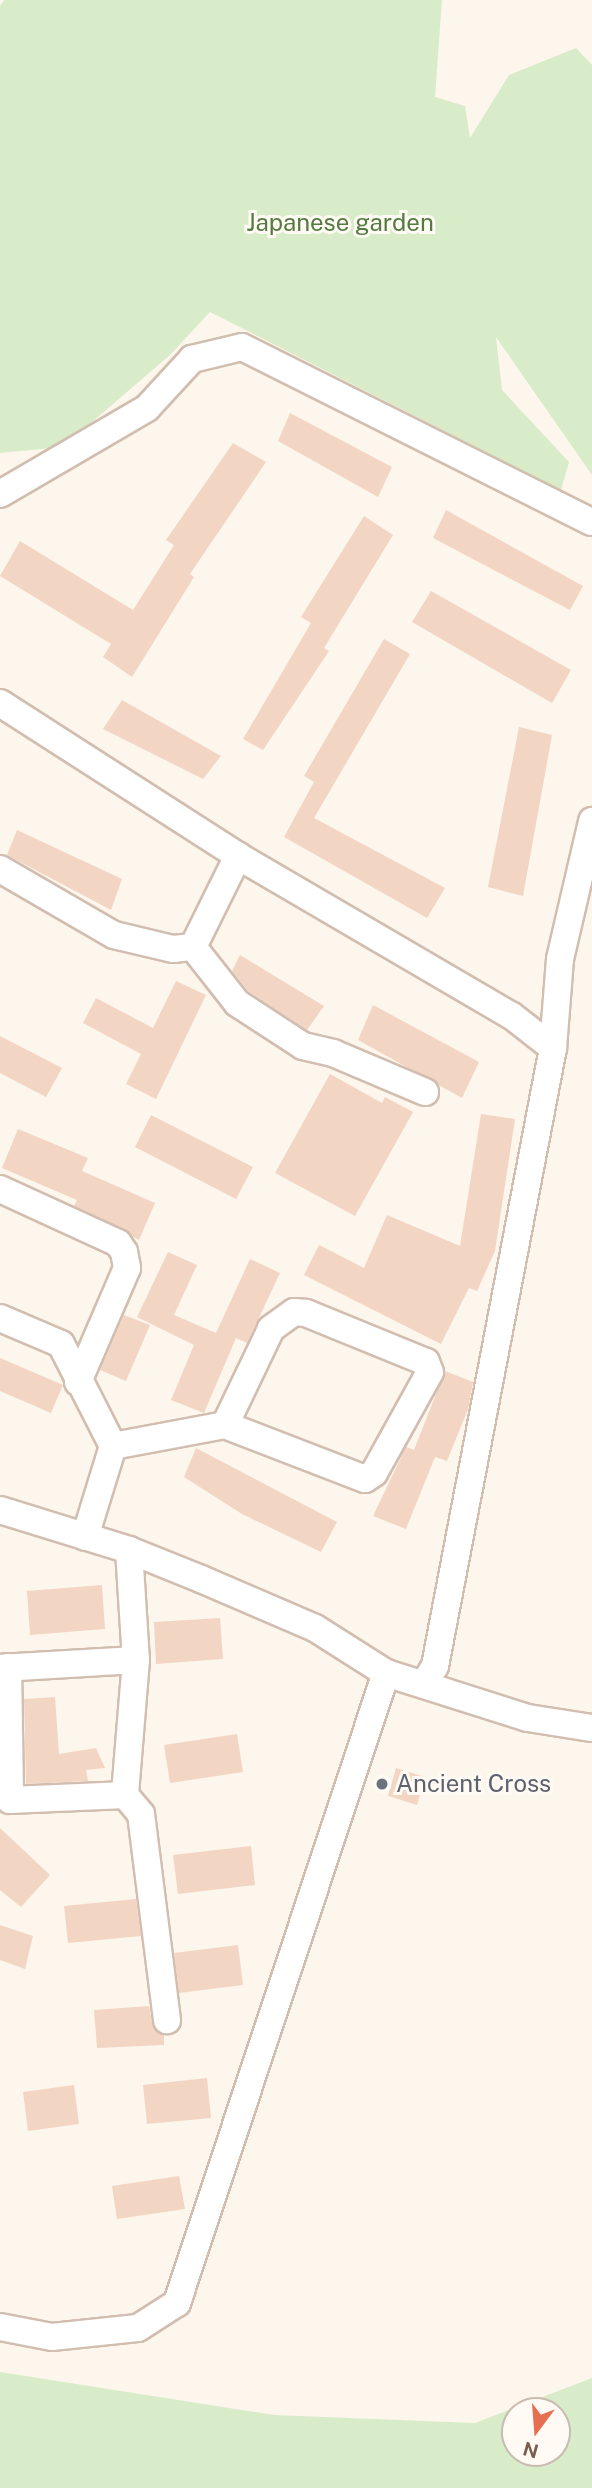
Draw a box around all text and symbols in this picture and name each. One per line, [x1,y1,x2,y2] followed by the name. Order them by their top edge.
[246,209,434,237] park label: Japanese garden
[396,1770,551,1798] place label: Ancient Cross
[374,1776,390,1792] marker: Ancient Cross
[501,2397,571,2467] north arrow
[521,2438,541,2463] text: N

